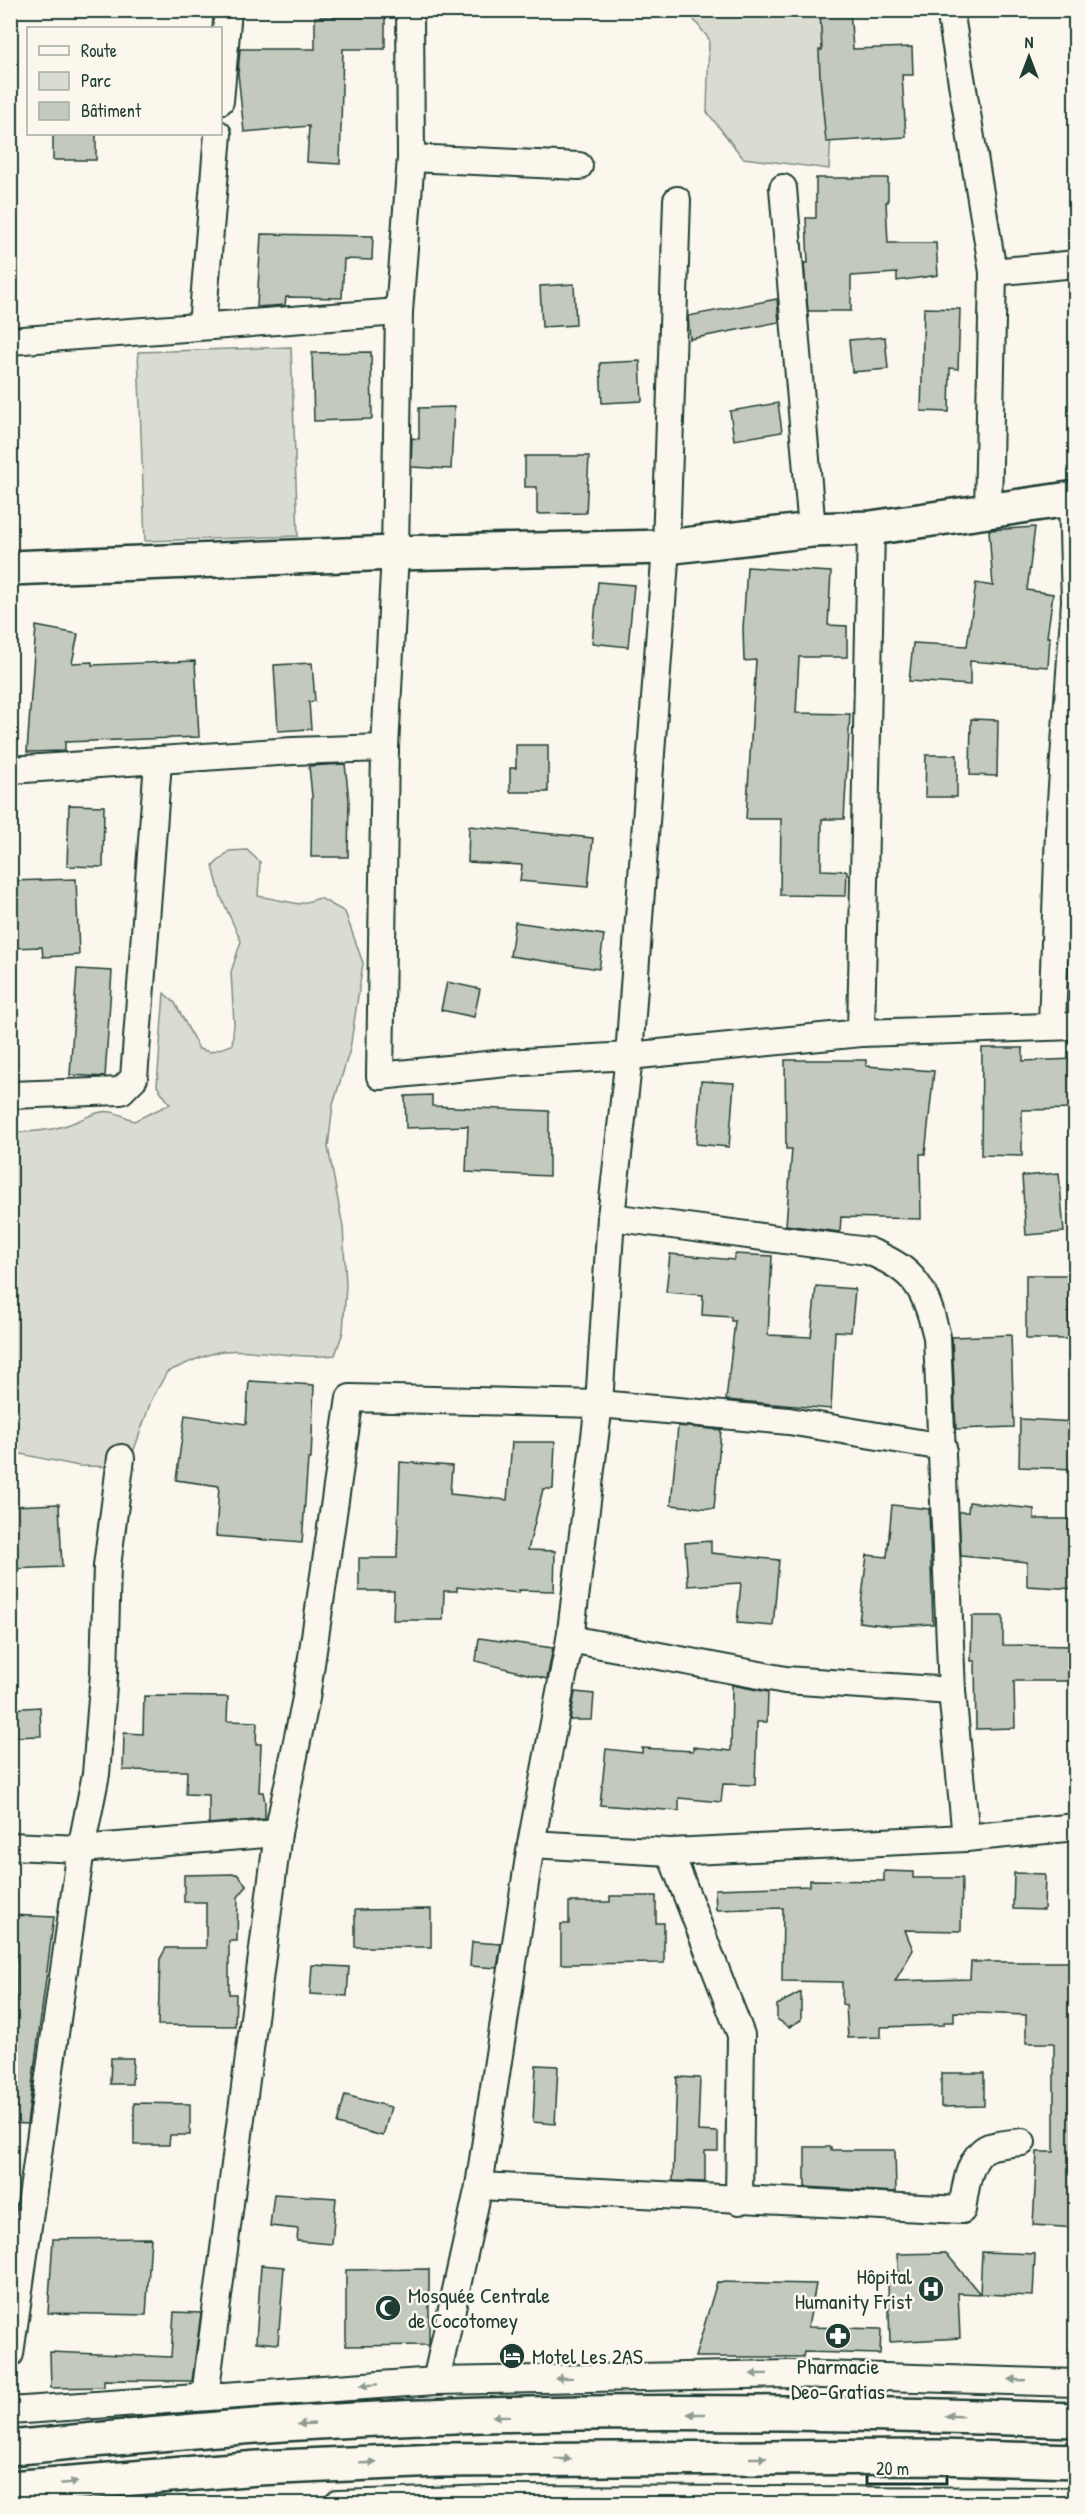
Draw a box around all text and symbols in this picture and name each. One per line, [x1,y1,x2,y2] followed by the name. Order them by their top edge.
[27,27,222,135] legend
[999,27,1059,87] north arrow
[1025,31,1034,53] text: N
[81,38,117,63] text: Route
[81,68,111,93] text: Parc
[81,98,142,123] text: Bâtiment
[795,2261,912,2316] place label: Hôpital Humanity Frist
[916,2274,946,2304] hospital icon: Hôpital Humanity Frist
[408,2280,550,2335] place label: Mosquée Centrale de Cocotomey
[373,2293,403,2323] mosque icon: Mosquée Centrale de Cocotomey
[823,2321,853,2351] pharmacy icon: Pharmacie Deo-Gratias
[497,2341,527,2371] hotel icon: Motel Les 2AS
[532,2341,643,2371] place label: Motel Les 2AS
[791,2351,885,2406] place label: Pharmacie Deo-Gratias
[750,2369,769,2379] one-way arrow
[555,2373,574,2382] one-way arrow
[1008,2375,1027,2384] one-way arrow
[360,2380,379,2390] one-way arrow
[687,2409,706,2419] one-way arrow
[492,2411,511,2421] one-way arrow
[945,2411,964,2421] one-way arrow
[297,2419,316,2428] one-way arrow
[867,2448,946,2486] scale bar
[553,2454,572,2464] one-way arrow
[748,2454,767,2463] one-way arrow
[876,2456,909,2481] text: 20 m
[359,2459,378,2468] one-way arrow
[59,2478,78,2488] one-way arrow

